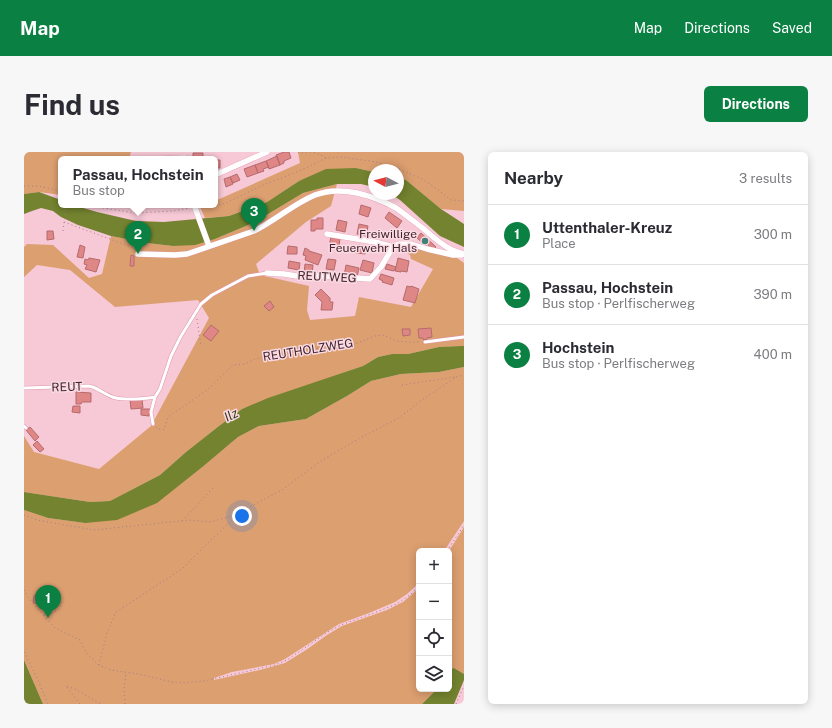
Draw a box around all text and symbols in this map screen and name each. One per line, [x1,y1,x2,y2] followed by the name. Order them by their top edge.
[20,17,60,39] text: Map
[634,20,662,36] text: Map
[684,20,750,36] text: Directions
[772,20,812,36] text: Saved
[704,86,808,122] button: Directions
[24,88,120,121] text: Find us
[58,156,218,208] popup
[368,164,404,200] north arrow
[72,166,204,183] text: Passau, Hochstein
[504,168,563,188] text: Nearby
[739,171,792,186] text: 3 results
[72,183,125,198] text: Bus stop
[241,198,267,231] pin: 3
[542,219,672,236] text: Uttenthaler-Kreuz
[125,221,151,254] pin: 2
[329,227,417,255] place label: Freiwillige Feuerwehr Hals
[514,227,520,242] text: 1
[754,227,792,242] text: 300 m
[420,236,430,246] marker: Freiwillige Feuerwehr Hals
[542,236,576,251] text: Place
[297,268,357,286] street label: REUTWEG
[542,279,673,296] text: Passau, Hochstein
[513,287,521,302] text: 2
[754,287,792,302] text: 390 m
[542,296,695,311] text: Bus stop · Perlfischerweg
[262,336,354,364] street label: REUTHOLZWEG
[542,339,614,356] text: Hochstein
[513,347,521,362] text: 3
[754,347,792,362] text: 400 m
[542,356,695,371] text: Bus stop · Perlfischerweg
[51,379,83,395] street label: REUT
[222,405,240,425] water label: Ilz
[232,506,252,526] your location
[416,548,452,692] map controls
[416,548,452,584] button: +
[416,584,452,620] button: −
[35,585,61,618] pin: 1
[416,620,452,656] button: locate
[416,656,452,692] button: layers

